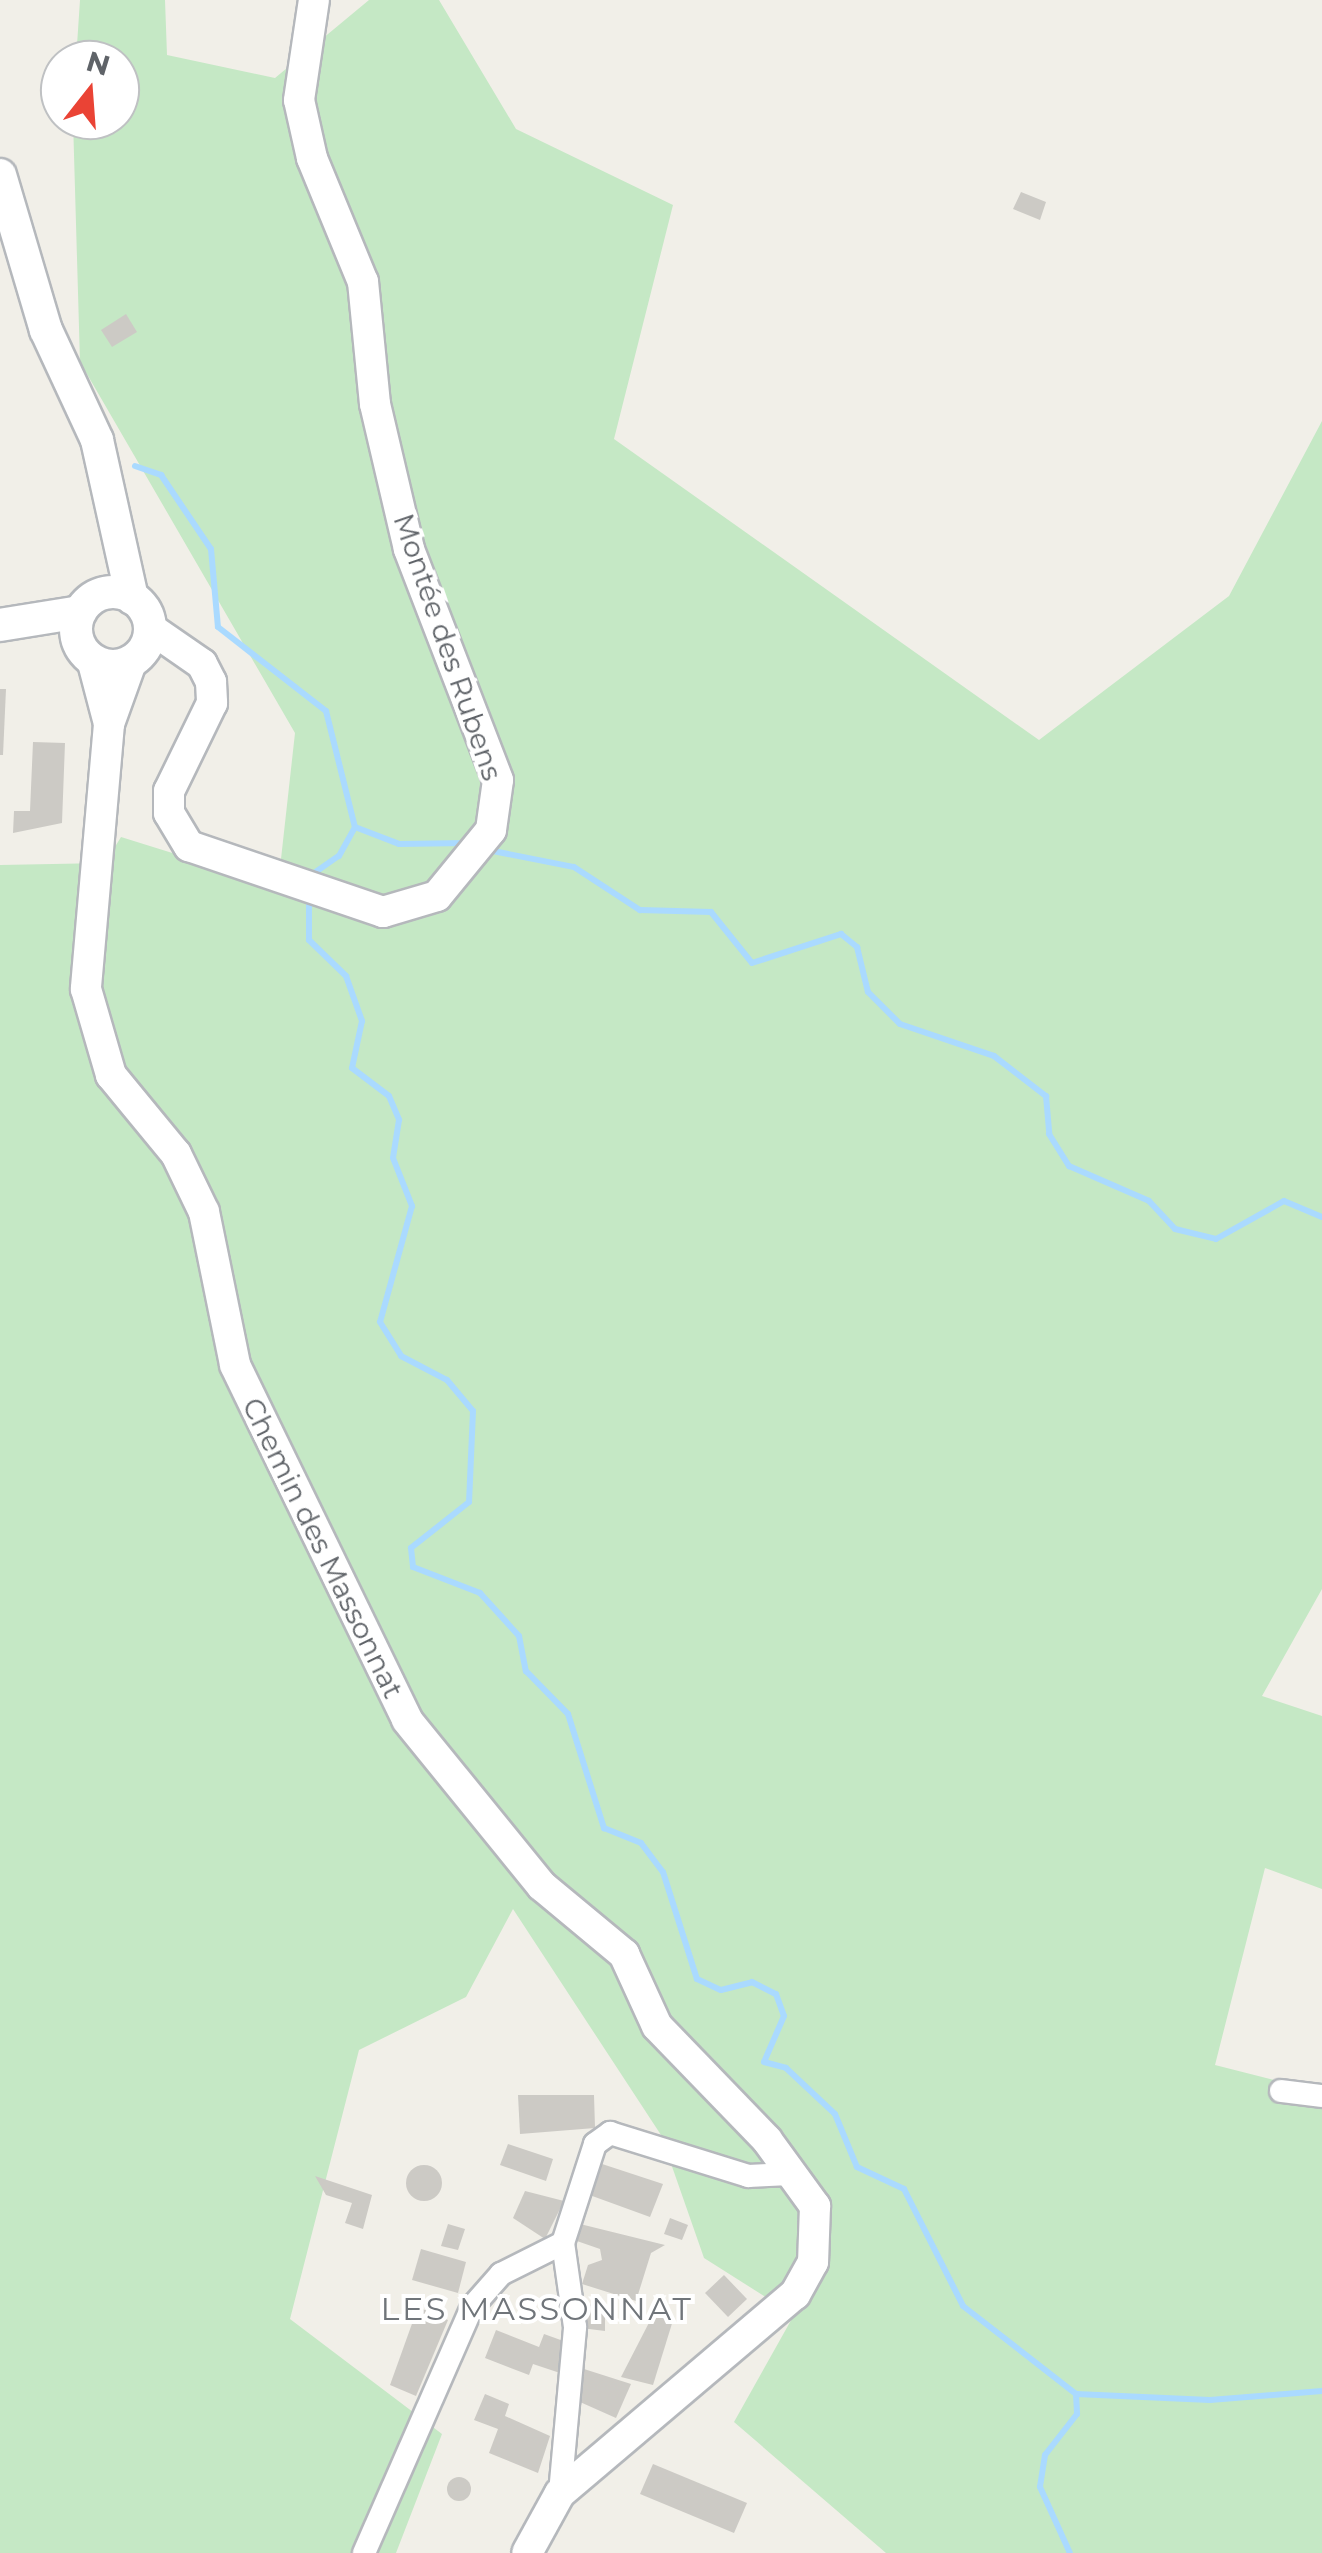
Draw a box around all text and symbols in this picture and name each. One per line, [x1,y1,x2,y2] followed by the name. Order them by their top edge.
[40,40,140,140] north arrow
[82,44,114,83] text: N
[387,509,509,785] street label: Montée des Rubens
[236,1392,410,1704] street label: Chemin des Massonnat
[381,2290,693,2328] district label: LES MASSONNAT

